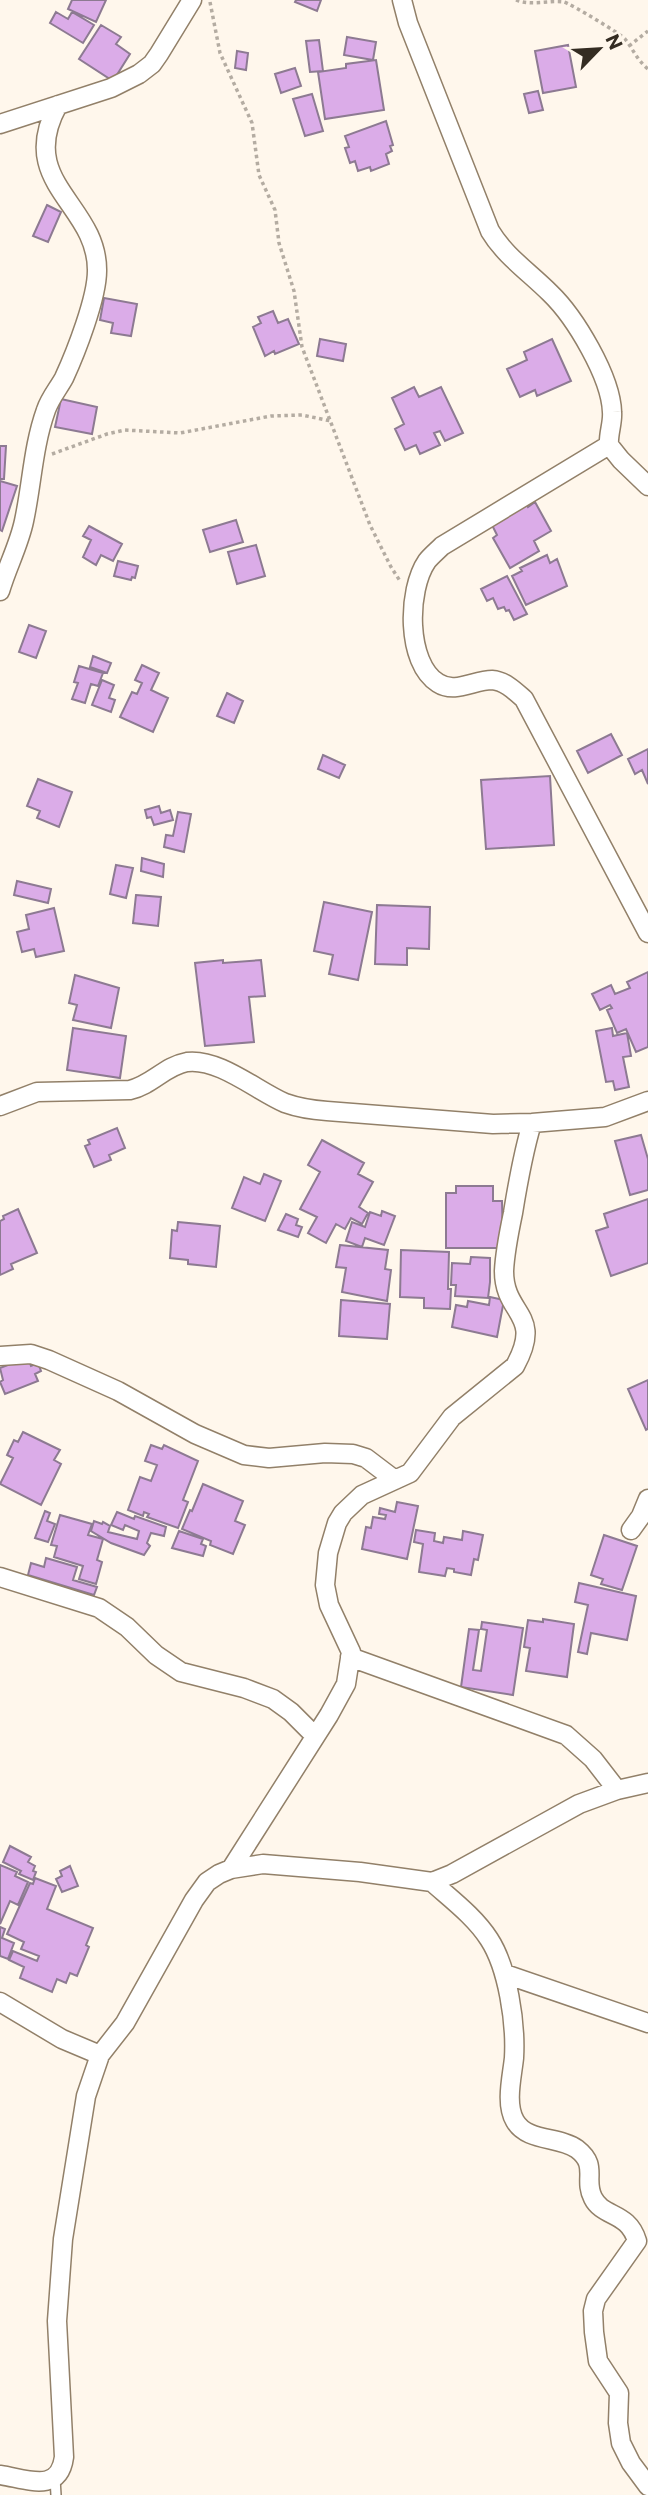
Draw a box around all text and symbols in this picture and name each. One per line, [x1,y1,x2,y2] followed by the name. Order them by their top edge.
[564,14,634,84] north arrow
[601,30,628,53] text: N

